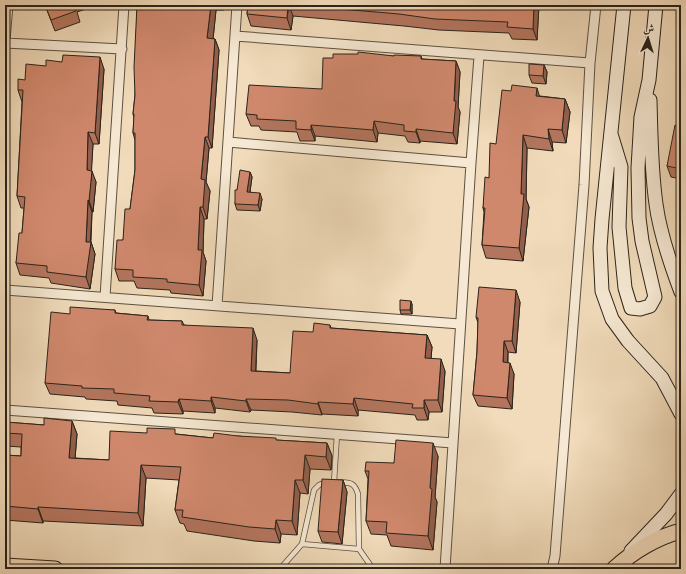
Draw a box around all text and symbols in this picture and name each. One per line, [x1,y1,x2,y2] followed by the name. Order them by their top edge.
[628,18,668,58] north arrow
[643,21,655,37] text: ش

